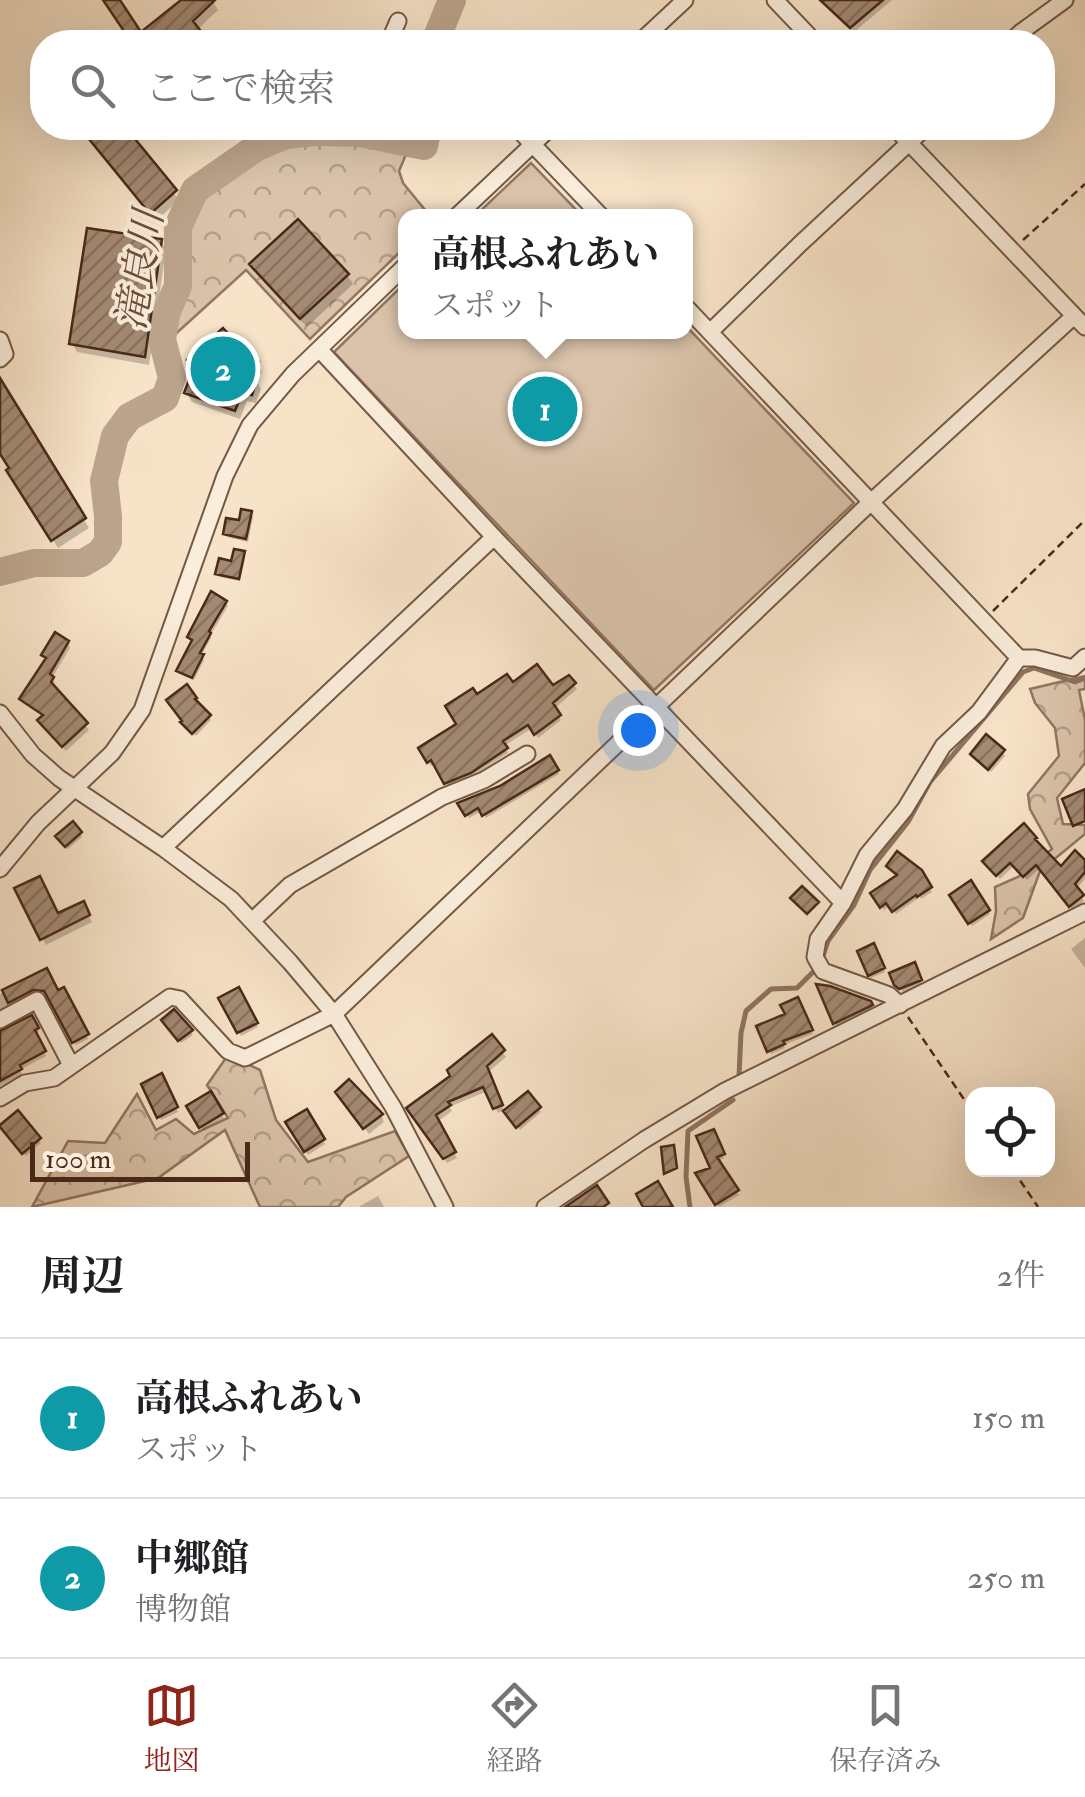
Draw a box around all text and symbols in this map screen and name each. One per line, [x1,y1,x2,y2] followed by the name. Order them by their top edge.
[30,30,1055,140] search box
[65,58,120,113] icon: search
[145,65,335,113] text: ここで検索
[106,203,176,333] water label: 滝良川
[398,209,693,339] popup
[431,231,660,279] text: 高根ふれあい
[431,286,560,326] text: スポット
[190,332,256,406] pin: 2
[512,372,578,446] pin: 1
[613,705,664,756] your location
[965,1087,1055,1177] map controls
[965,1087,1055,1177] button: locate
[30,1137,250,1182] scale bar
[45,1142,111,1177] text: 100 m
[40,1251,124,1303] text: 周辺
[997,1256,1045,1296] text: 2件
[135,1375,363,1423] text: 高根ふれあい
[67,1398,78,1438] text: 1
[972,1398,1045,1438] text: 150 m
[135,1430,263,1470] text: スポット
[135,1535,249,1583] text: 中郷館
[64,1558,81,1598] text: 2
[967,1558,1045,1598] text: 250 m
[135,1590,231,1630] text: 博物館
[143,1678,200,1779] tab: 地図
[486,1678,543,1779] tab: 経路
[829,1678,942,1779] tab: 保存済み

